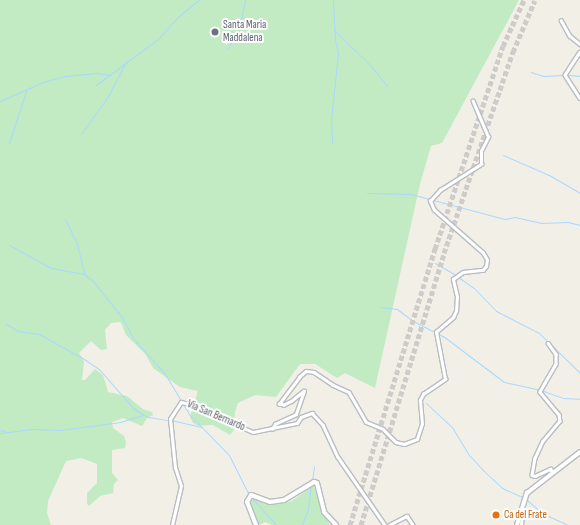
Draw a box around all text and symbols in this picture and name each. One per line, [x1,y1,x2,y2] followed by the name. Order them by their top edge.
[223,19,266,45] place label: Santa Maria Maddalena
[210,27,220,37] marker: Santa Maria Maddalena
[185,398,247,434] street label: Via San Bernardo
[504,508,547,522] place label: Ca del Frate
[491,510,501,520] marker: Ca del Frate

